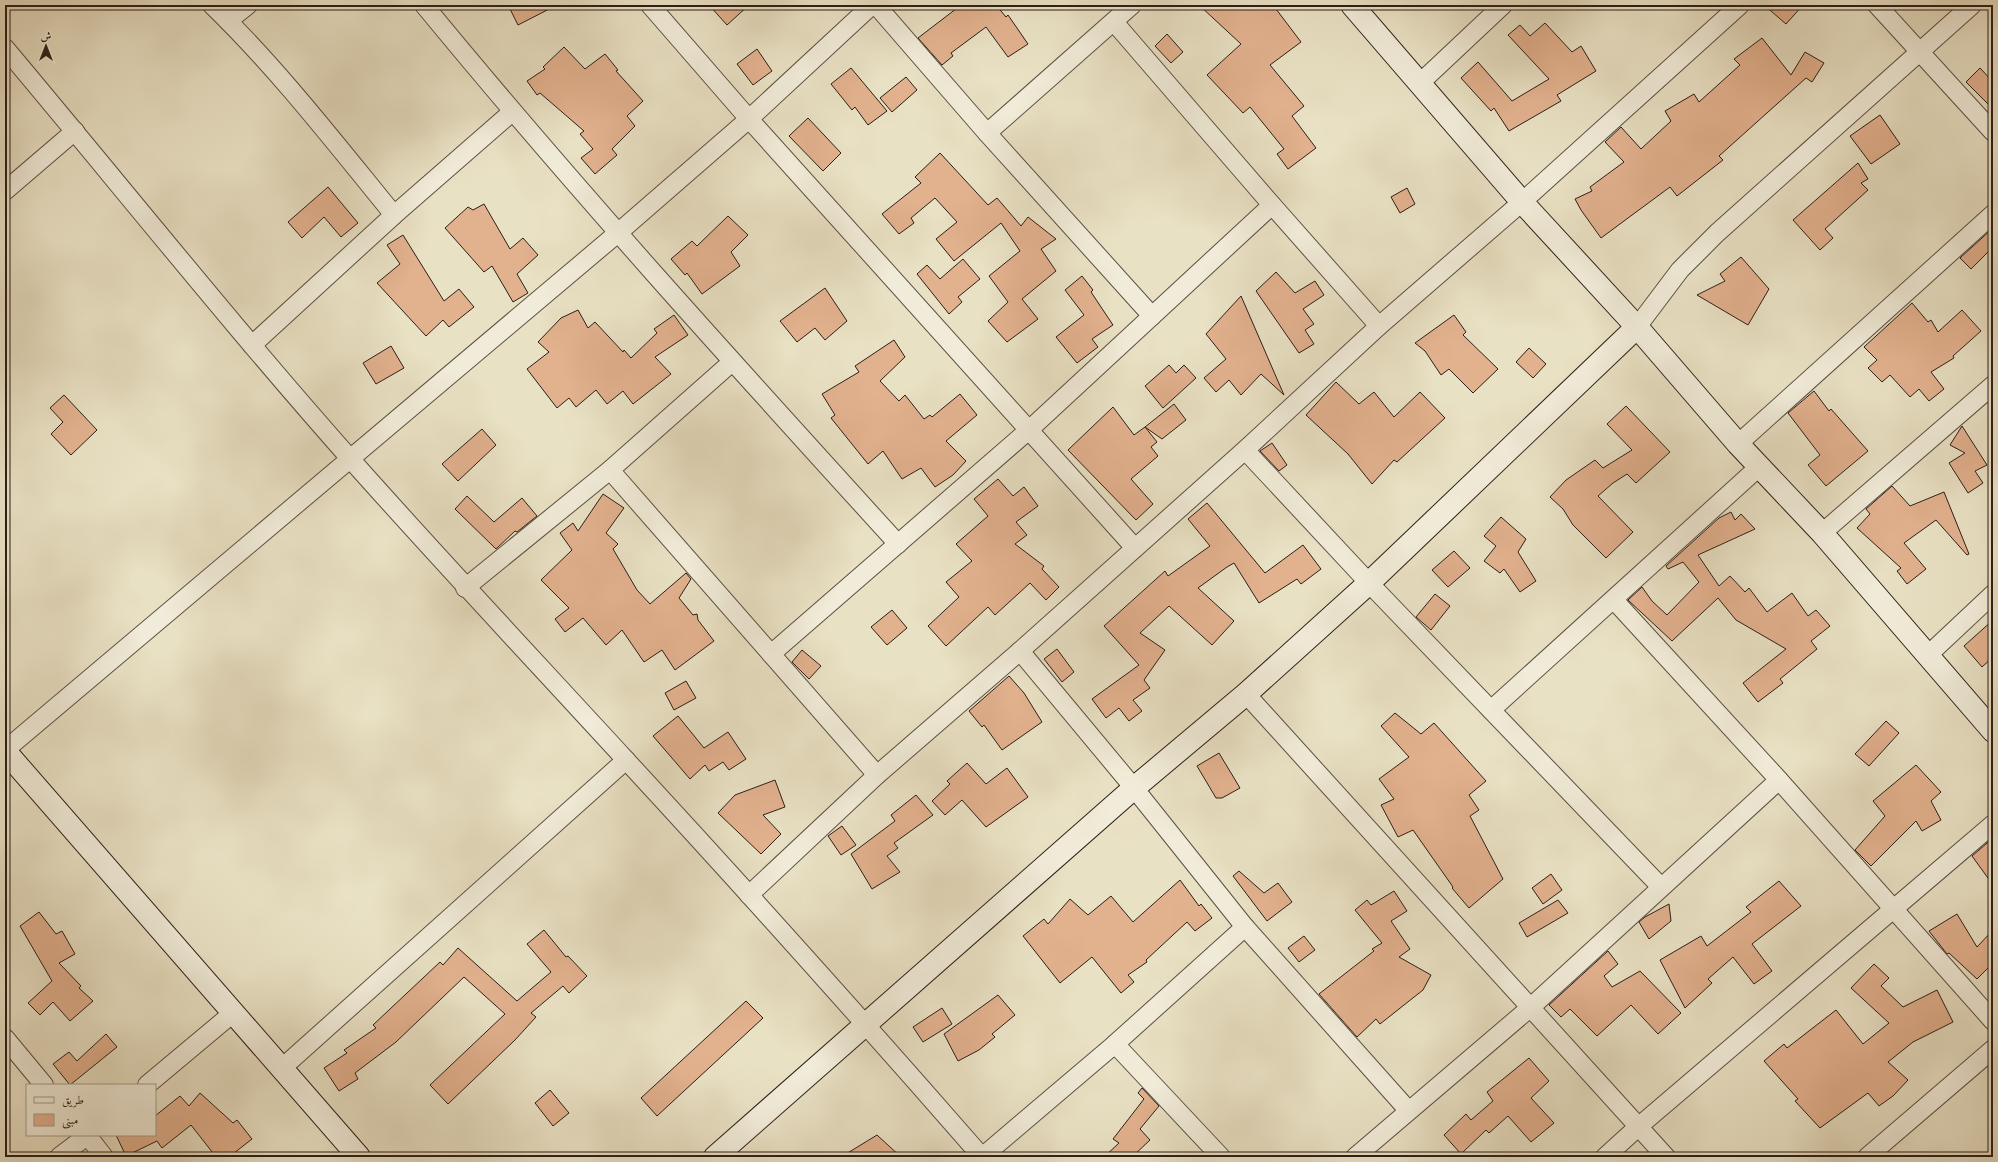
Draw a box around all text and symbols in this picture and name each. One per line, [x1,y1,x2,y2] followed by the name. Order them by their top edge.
[26,26,66,66] north arrow
[41,30,52,44] text: ش
[26,1084,156,1136] legend
[62,1093,84,1108] text: طريق
[62,1113,78,1129] text: مبنى

